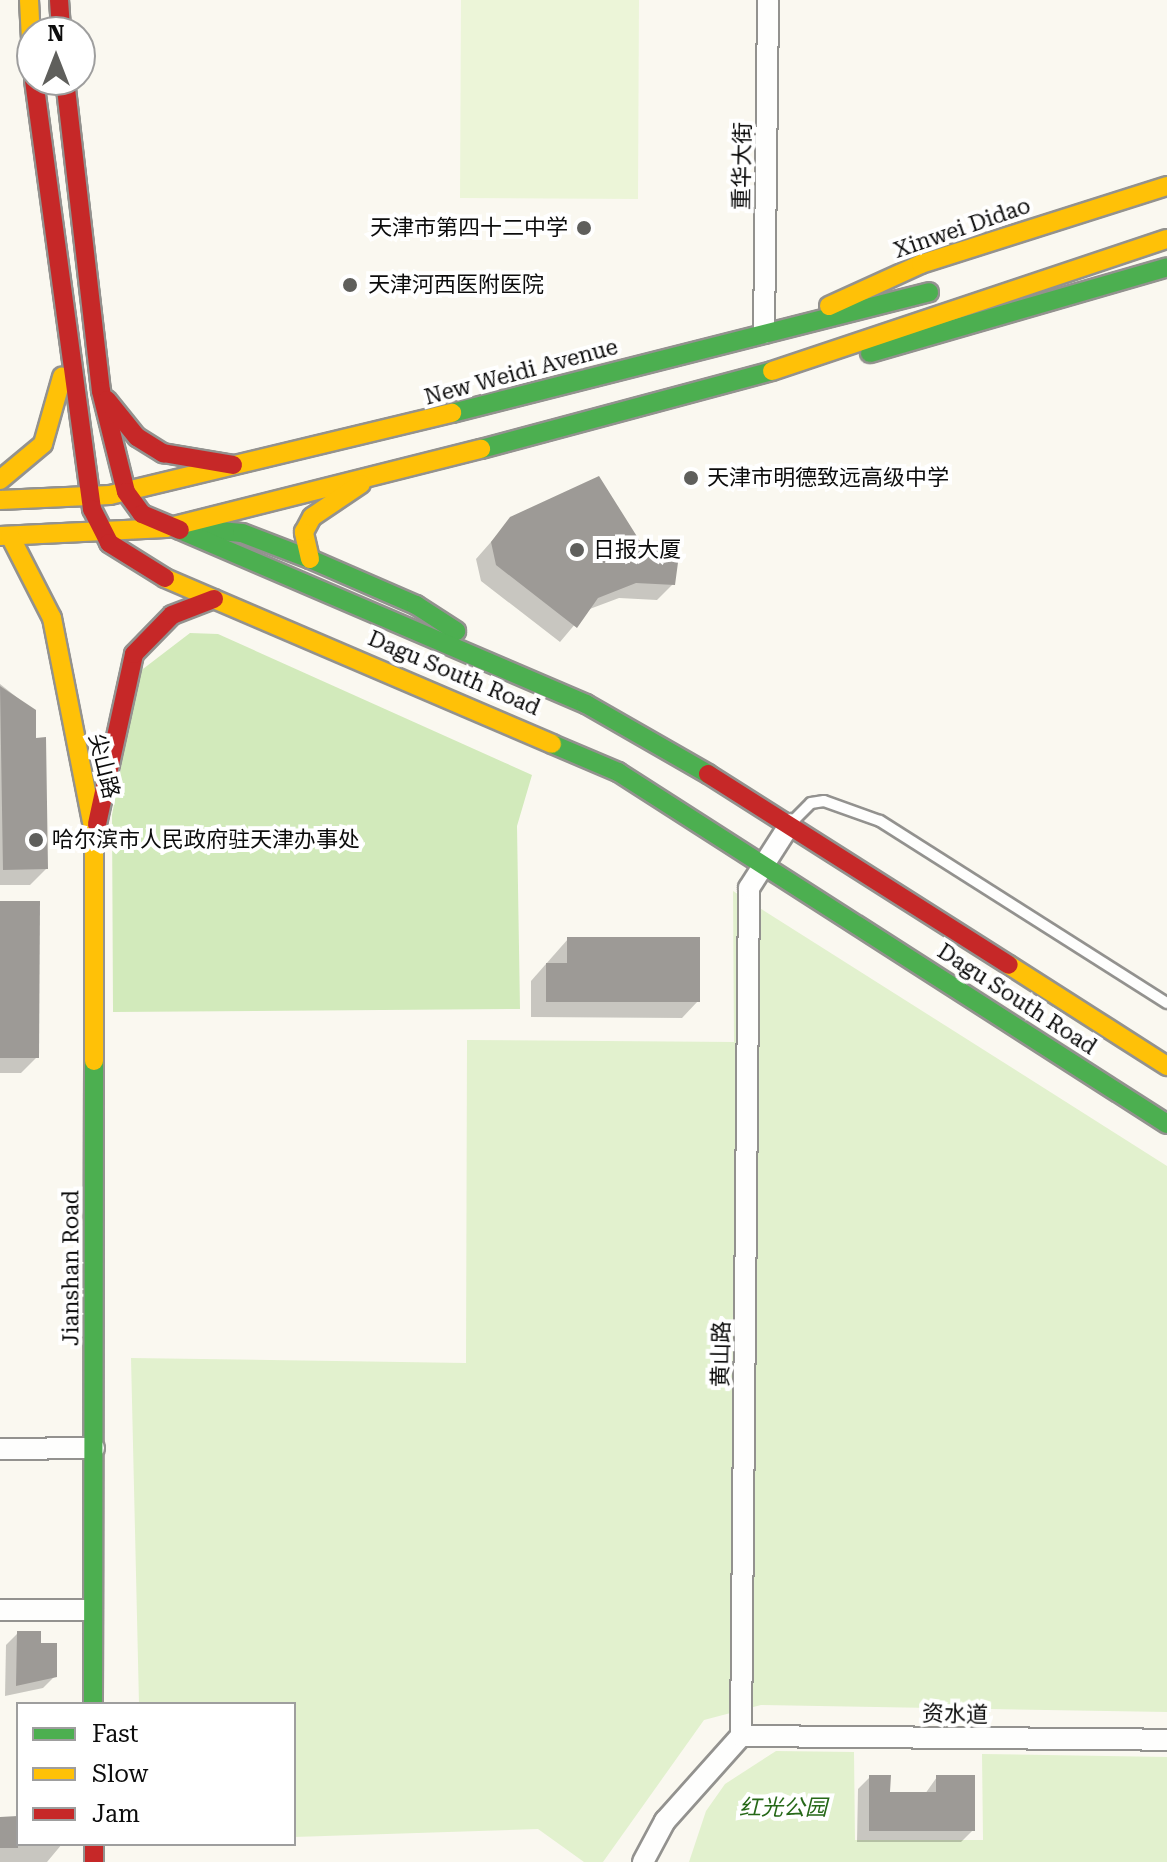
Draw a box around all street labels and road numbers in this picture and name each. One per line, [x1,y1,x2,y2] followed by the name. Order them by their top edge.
[728,122,756,210] street label: 重华大街
[890,192,1034,264] street label: Xinwei Didao
[421,333,621,411] street label: New Weidi Avenue
[364,625,544,721] street label: Dagu South Road
[83,731,125,801] street label: 尖山路
[933,938,1101,1060] street label: Dagu South Road
[58,1190,84,1346] street label: Jianshan Road
[707,1321,735,1387] street label: 黄山路
[922,1700,988,1728] street label: 资水道

